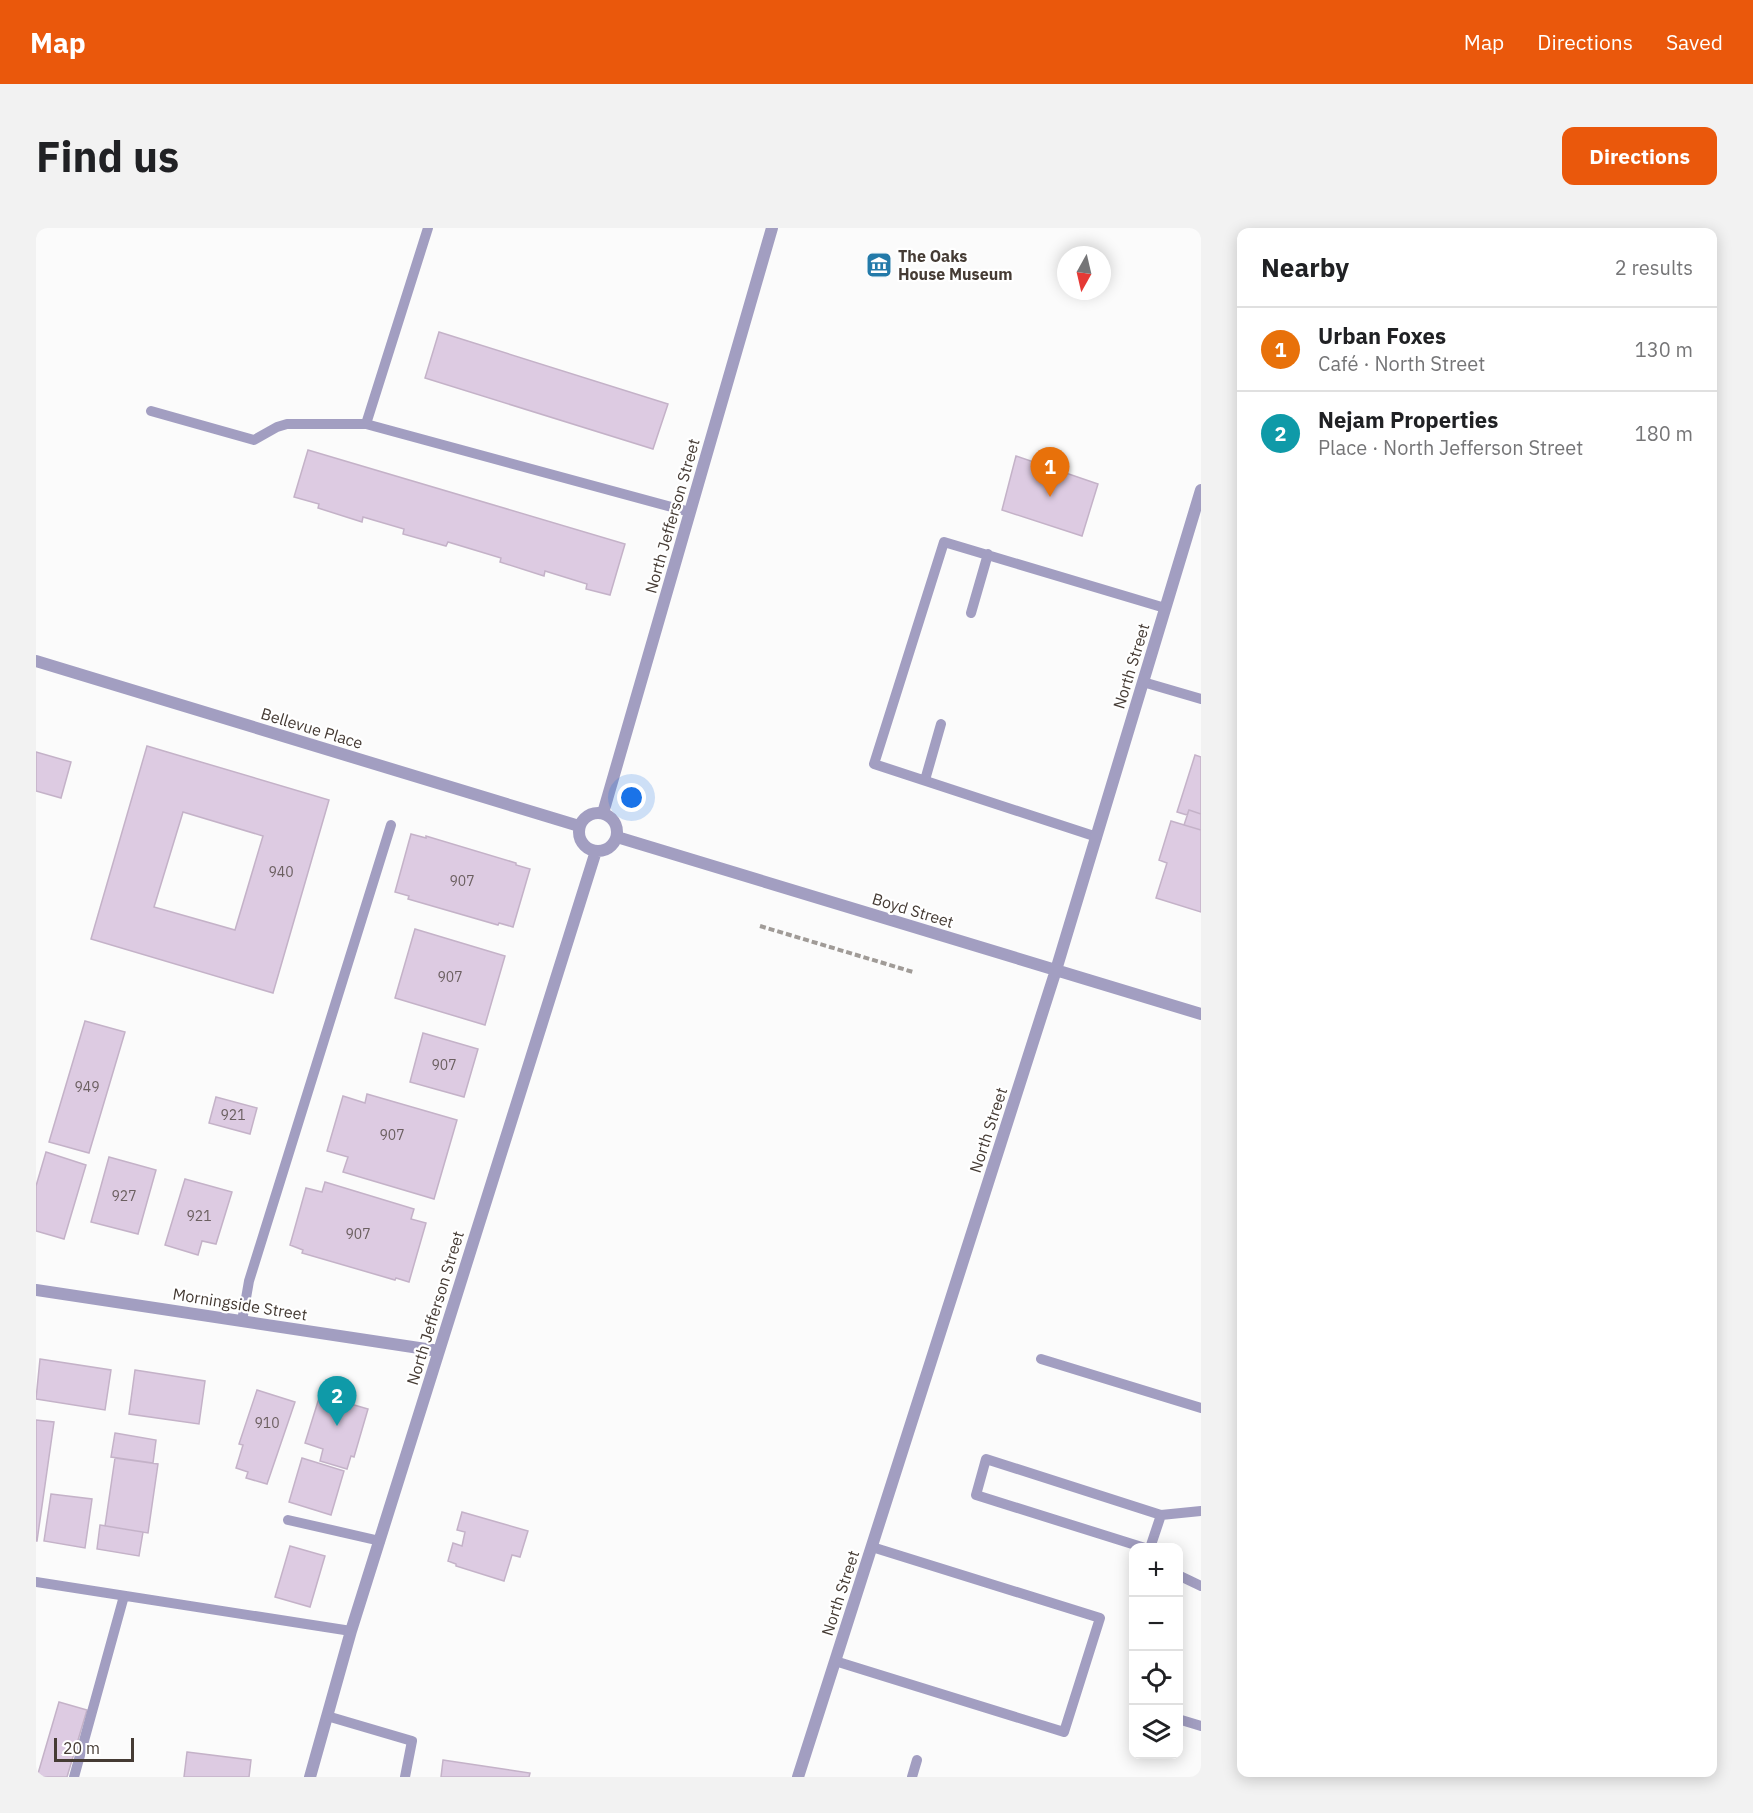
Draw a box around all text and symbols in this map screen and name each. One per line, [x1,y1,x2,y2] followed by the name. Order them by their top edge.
[30,24,86,61] text: Map
[1464,28,1504,56] text: Map
[1537,28,1633,56] text: Directions
[1666,28,1723,56] text: Saved
[1562,127,1717,185] button: Directions
[36,129,179,184] text: Find us
[898,246,1013,284] place label: The Oaks House Museum
[1057,246,1111,300] north arrow
[864,250,894,280] museum icon: The Oaks House Museum
[1261,250,1349,284] text: Nearby
[1615,254,1693,281] text: 2 results
[1318,321,1446,350] text: Urban Foxes
[1275,336,1287,363] text: 1
[1635,336,1693,363] text: 130 m
[1318,350,1485,377] text: Café · North Street
[1318,405,1498,434] text: Nejam Properties
[1275,420,1287,447] text: 2
[1635,420,1693,447] text: 180 m
[1318,434,1583,461] text: Place · North Jefferson Street
[640,436,704,596] street label: North Jefferson Street
[1030,448,1070,497] pin: 1
[1108,621,1154,711] street label: North Street
[259,703,366,753] street label: Bellevue Place
[617,783,646,812] your location
[268,863,294,881] house number: 940
[449,872,475,890] house number: 907
[870,888,956,932] street label: Boyd Street
[437,968,463,986] house number: 907
[431,1056,457,1074] house number: 907
[74,1078,100,1096] house number: 949
[965,1085,1011,1175] street label: North Street
[220,1106,246,1124] house number: 921
[379,1126,405,1144] house number: 907
[111,1187,137,1205] house number: 927
[186,1207,212,1225] house number: 921
[345,1225,371,1243] house number: 907
[402,1229,468,1387] street label: North Jefferson Street
[171,1283,309,1325] street label: Morningside Street
[318,1376,356,1426] pin: 2
[254,1414,280,1432] house number: 910
[1129,1543,1183,1759] map controls
[1129,1543,1183,1597] button: +
[817,1548,863,1638] street label: North Street
[1129,1597,1183,1651] button: −
[1129,1651,1183,1705] button: locate
[1129,1705,1183,1759] button: layers
[54,1735,134,1762] scale bar
[63,1738,100,1758] text: 20 m

